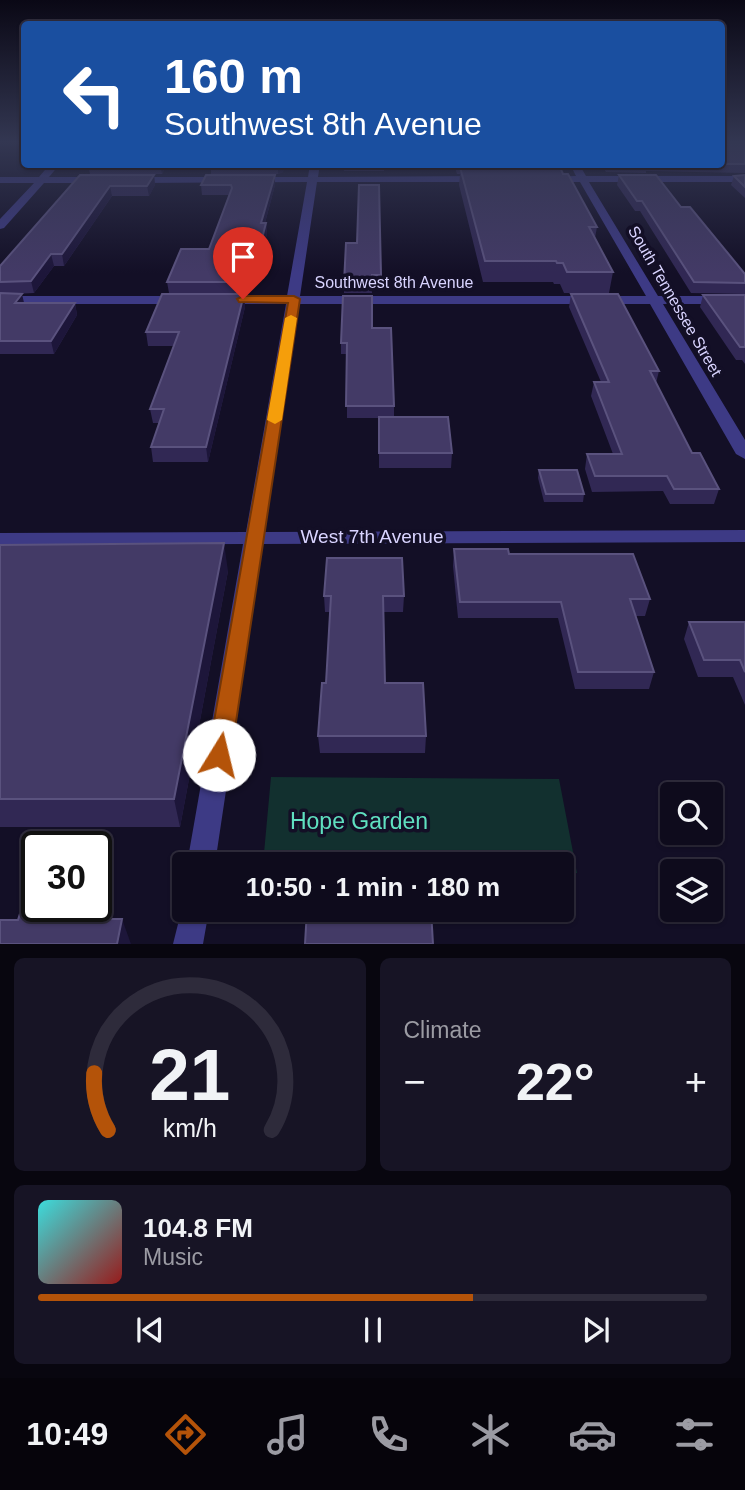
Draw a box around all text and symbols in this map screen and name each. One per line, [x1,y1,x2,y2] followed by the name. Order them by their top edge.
[49,49,140,140] icon: left
[164,49,303,103] text: 160 m
[164,106,482,142] text: Southwest 8th Avenue
[625,223,725,380] street label: South Tennessee Street
[213,227,273,299] pin
[224,238,262,276] icon: arrive
[315,274,474,291] street label: Southwest 8th Avenue
[301,526,443,547] street label: West 7th Avenue
[182,718,256,792] position arrow
[660,782,723,922] map controls
[660,782,723,845] button: search
[290,808,428,834] park label: Hope Garden
[21,831,112,922] speed limit sign: 30
[660,859,723,922] button: layers
[246,872,500,902] text: 10:50 · 1 min · 180 m
[404,1017,481,1043] text: Climate
[149,1035,230,1116] text: 21
[516,1053,595,1111] text: 22°
[404,1061,426,1103] text: −
[685,1061,707,1103] text: +
[163,1114,217,1142] text: km/h
[143,1213,253,1243] text: 104.8 FM
[143,1244,203,1270] text: Music
[131,1311,169,1349] icon: previous
[354,1311,392,1349] icon: pause
[577,1311,615,1349] icon: next
[161,1410,210,1459] icon: directions
[263,1410,312,1459] icon: music
[364,1410,413,1459] icon: phone
[466,1410,515,1459] icon: climate
[568,1410,617,1459] icon: car
[670,1410,719,1459] icon: filters
[26,1416,108,1452] text: 10:49

